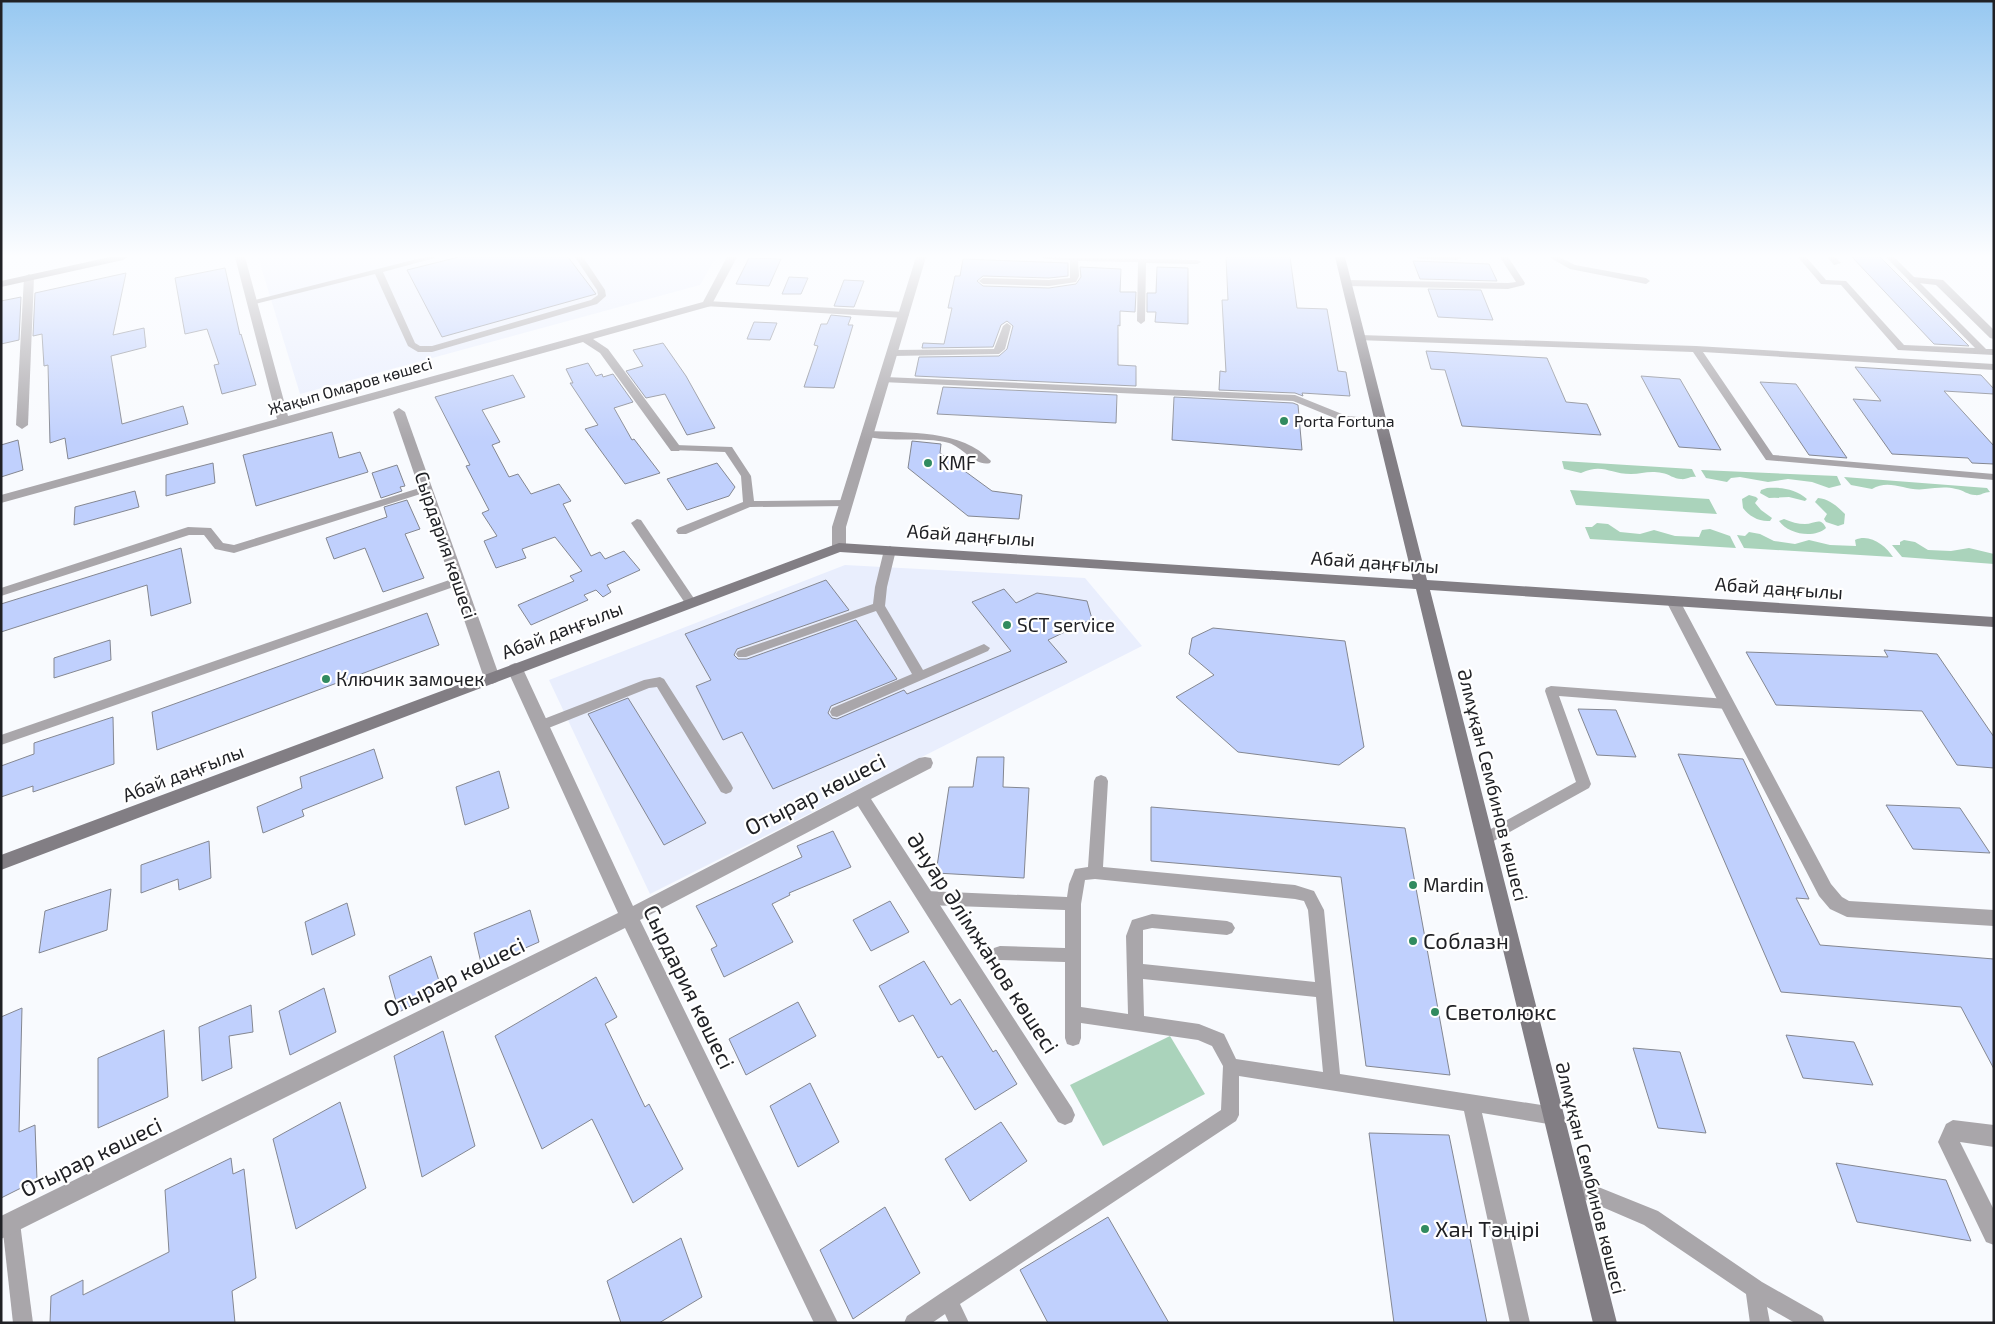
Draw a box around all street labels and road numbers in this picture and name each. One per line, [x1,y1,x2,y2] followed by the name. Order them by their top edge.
[266,353,434,418] street label: Жақып Омаров көшесі
[410,468,483,622] street label: Сырдария көшесі
[906,519,1036,550] street label: Абай даңғылы
[1310,546,1440,577] street label: Абай даңғылы
[1714,572,1844,603] street label: Абай даңғылы
[498,596,626,663] street label: Абай даңғылы
[1453,666,1533,903] street label: Әлмұқан Сембинов көшесі
[119,739,247,806] street label: Абай даңғылы
[740,747,889,840] street label: Отырар көшесі
[902,827,1065,1058] street label: Әнуар Әлімжанов көшесі
[639,900,741,1073] street label: Сырдария көшесі
[379,931,529,1022] street label: Отырар көшесі
[1551,1059,1631,1296] street label: Әлмұқан Сембинов көшесі
[16,1111,166,1202] street label: Отырар көшесі

